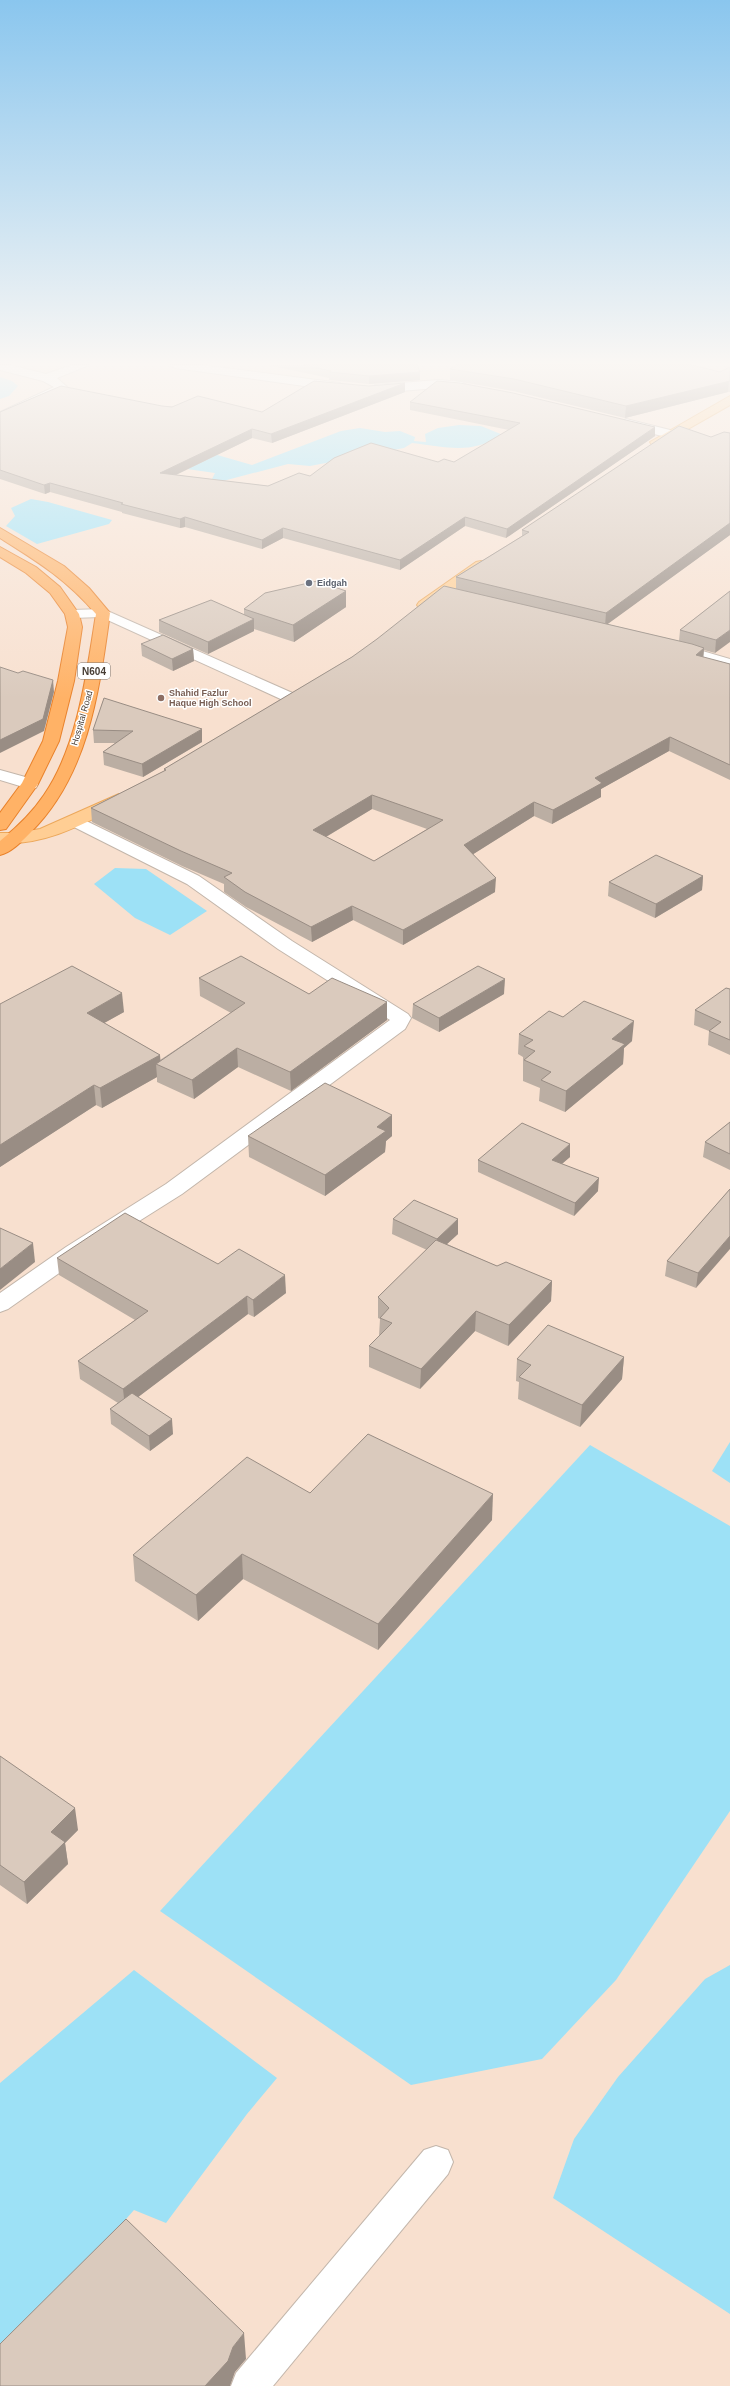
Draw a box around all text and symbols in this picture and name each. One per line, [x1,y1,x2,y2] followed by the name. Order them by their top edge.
[304,578,314,588] marker: Eidgah
[317,578,347,588] place label: Eidgah
[78,663,110,679] road number: N604
[169,688,252,708] place label: Shahid Fazlur Haque High School
[69,689,95,747] street label: Hospital Road
[156,693,166,703] marker: Shahid Fazlur Haque High School

